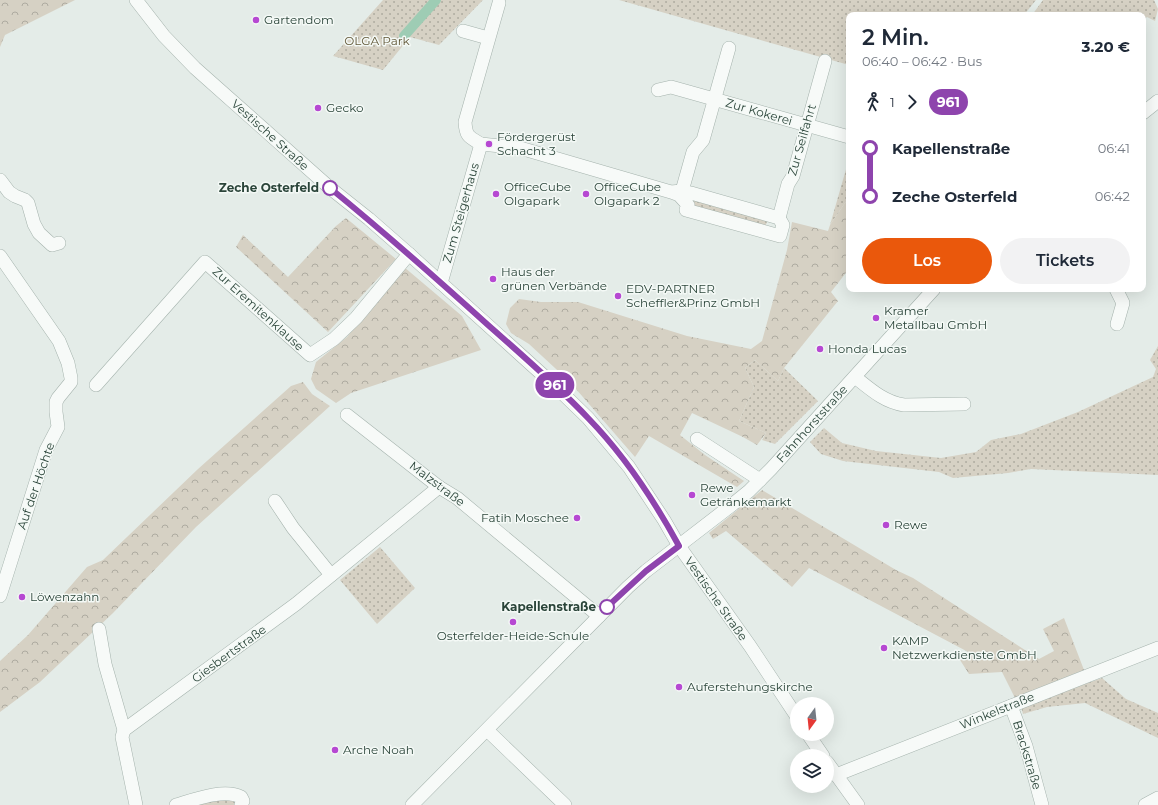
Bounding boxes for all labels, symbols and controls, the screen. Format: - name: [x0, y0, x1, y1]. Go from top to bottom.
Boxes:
- place label: Gartendom: [264, 12, 334, 27]
- marker: Gartendom: [251, 15, 261, 25]
- text: 2 Min.: [862, 24, 929, 51]
- park label: OLGA Park: [344, 33, 411, 48]
- text: 3.20 €: [1082, 37, 1130, 56]
- text: 06:40 – 06:42 · Bus: [862, 53, 982, 69]
- icon: walk: [862, 91, 884, 113]
- icon: forward: [901, 91, 923, 113]
- text: 961: [937, 93, 960, 111]
- text: 1: [890, 94, 895, 110]
- street label: Zur Kokerei: [724, 95, 794, 128]
- street label: Vestische Straße: [229, 96, 312, 173]
- place label: Gecko: [326, 100, 364, 115]
- street label: Zur Seilfahrt: [784, 102, 819, 177]
- marker: Gecko: [313, 103, 323, 113]
- place label: Fördergerüst Schacht 3: [497, 129, 576, 158]
- marker: Fördergerüst Schacht 3: [484, 139, 494, 149]
- text: Kapellenstraße: [892, 139, 1010, 158]
- text: 06:41: [1098, 140, 1130, 156]
- street label: Zum Steigerhaus: [439, 161, 482, 265]
- place label: OfficeCube Olgapark: [504, 179, 571, 208]
- place label: OfficeCube Olgapark 2: [594, 179, 661, 208]
- place label: Zeche Osterfeld: [219, 180, 319, 195]
- marker: Zeche Osterfeld: [322, 180, 338, 196]
- text: Zeche Osterfeld: [892, 187, 1017, 206]
- text: 06:42: [1095, 188, 1130, 204]
- marker: OfficeCube Olgapark: [491, 189, 501, 199]
- marker: OfficeCube Olgapark 2: [581, 189, 591, 199]
- button: Los: [862, 238, 992, 284]
- button: Tickets: [1000, 238, 1130, 284]
- street label: Zur Eremitenklause: [209, 264, 307, 354]
- place label: Haus der grünen Verbände: [501, 264, 607, 293]
- marker: Haus der grünen Verbände: [488, 274, 498, 284]
- place label: EDV-PARTNER Scheffler&Prinz GmbH: [626, 281, 760, 310]
- marker: EDV-PARTNER Scheffler&Prinz GmbH: [613, 291, 623, 301]
- place label: Kramer Metallbau GmbH: [884, 303, 987, 332]
- marker: Kramer Metallbau GmbH: [871, 313, 881, 323]
- place label: Honda Lucas: [828, 341, 907, 356]
- marker: Honda Lucas: [815, 344, 825, 354]
- line badge: 961: [532, 372, 578, 398]
- text: 961: [543, 376, 567, 394]
- street label: Fahnhorststraße: [773, 382, 850, 466]
- street label: Auf der Höchte: [14, 440, 57, 531]
- street label: Malzstraße: [407, 458, 468, 509]
- place label: Rewe Getränkemarkt: [700, 480, 792, 509]
- marker: Rewe Getränkemarkt: [687, 490, 697, 500]
- place label: Fatih Moschee: [481, 510, 569, 525]
- marker: Fatih Moschee: [572, 513, 582, 523]
- place label: Rewe: [894, 517, 927, 532]
- marker: Rewe: [881, 520, 891, 530]
- street label: Vestische Straße: [682, 554, 751, 644]
- place label: Löwenzahn: [30, 589, 99, 604]
- marker: Löwenzahn: [17, 592, 27, 602]
- place label: Kapellenstraße: [501, 599, 596, 614]
- marker: Kapellenstraße: [599, 599, 615, 615]
- marker: Osterfelder-Heide-Schule: [508, 617, 518, 627]
- street label: Giesbertstraße: [189, 622, 269, 686]
- place label: Osterfelder-Heide-Schule: [437, 628, 589, 643]
- place label: KAMP Netzwerkdienste GmbH: [892, 633, 1037, 662]
- marker: KAMP Netzwerkdienste GmbH: [879, 643, 889, 653]
- place label: Auferstehungskirche: [687, 679, 813, 694]
- marker: Auferstehungskirche: [674, 682, 684, 692]
- street label: Winkelstraße: [957, 689, 1036, 732]
- north arrow: [790, 697, 834, 741]
- map controls: [790, 697, 834, 793]
- street label: Brackstraße: [1010, 718, 1045, 791]
- place label: Arche Noah: [343, 742, 414, 757]
- marker: Arche Noah: [330, 745, 340, 755]
- button: layers: [790, 749, 834, 793]

